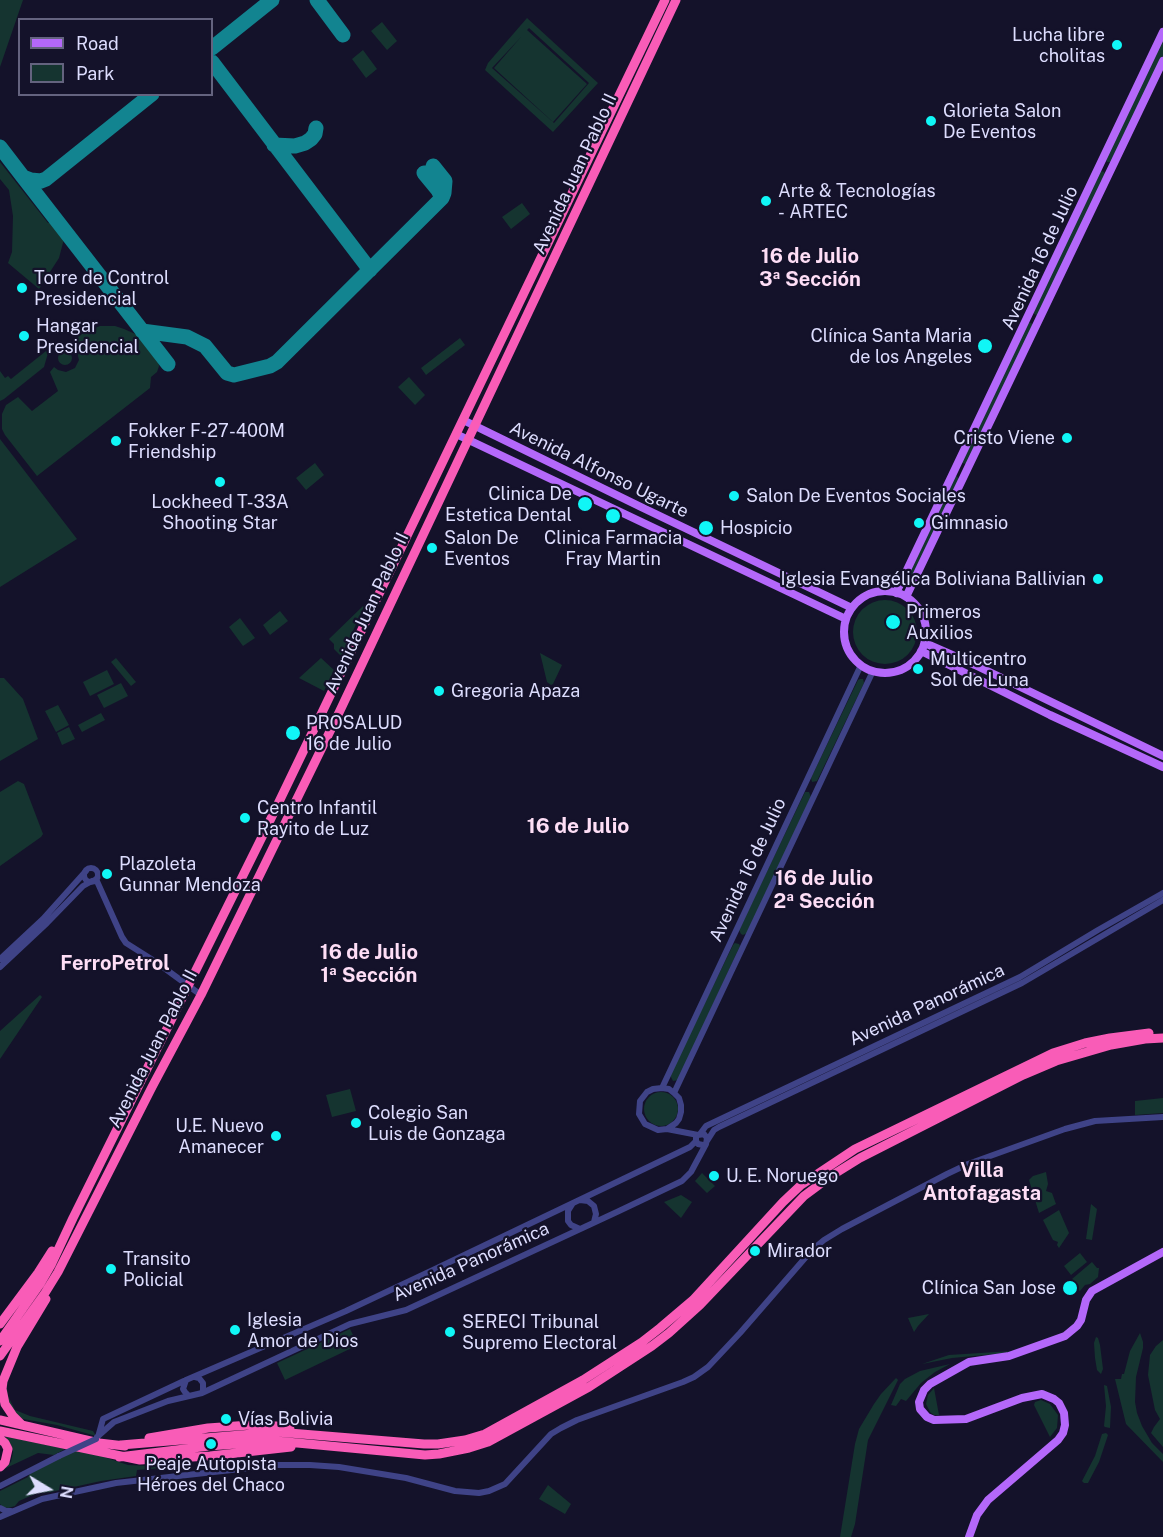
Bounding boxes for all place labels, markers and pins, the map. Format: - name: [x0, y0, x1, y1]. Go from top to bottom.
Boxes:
- place label: Lucha libre cholitas: [1012, 24, 1105, 66]
- marker: Lucha libre cholitas: [1110, 38, 1124, 52]
- place label: Glorieta Salon De Eventos: [943, 100, 1061, 142]
- marker: Glorieta Salon De Eventos: [924, 114, 938, 128]
- place label: Arte & Tecnologías - ARTEC: [778, 180, 936, 222]
- marker: Arte & Tecnologías - ARTEC: [759, 194, 773, 208]
- place label: Torre de Control Presidencial: [34, 267, 169, 310]
- marker: Torre de Control Presidencial: [15, 281, 29, 295]
- place label: Hangar Presidencial: [36, 315, 139, 358]
- place label: Clínica Santa Maria de los Angeles: [810, 325, 972, 368]
- marker: Hangar Presidencial: [17, 329, 31, 343]
- marker: Clínica Santa Maria de los Angeles: [976, 337, 994, 355]
- place label: Fokker F-27-400M Friendship: [128, 420, 285, 462]
- place label: Cristo Viene: [954, 427, 1055, 449]
- marker: Cristo Viene: [1060, 431, 1074, 445]
- marker: Fokker F-27-400M Friendship: [109, 434, 123, 448]
- marker: Lockheed T-33A Shooting Star: [213, 475, 227, 489]
- place label: Clinica De Estetica Dental: [445, 483, 572, 526]
- place label: Salon De Eventos Sociales: [746, 485, 966, 507]
- marker: Salon De Eventos Sociales: [727, 489, 741, 503]
- place label: Lockheed T-33A Shooting Star: [151, 491, 289, 534]
- marker: Clinica De Estetica Dental: [576, 495, 594, 513]
- marker: Clinica Farmacia Fray Martin: [604, 507, 622, 525]
- place label: Gimnasio: [931, 512, 1008, 534]
- marker: Gimnasio: [912, 516, 926, 530]
- place label: Hospicio: [720, 517, 792, 539]
- marker: Hospicio: [697, 519, 715, 537]
- place label: Salon De Eventos: [444, 527, 519, 570]
- place label: Clinica Farmacia Fray Martin: [544, 527, 682, 570]
- marker: Salon De Eventos: [425, 541, 439, 555]
- place label: Iglesia Evangélica Boliviana Ballivian: [781, 568, 1086, 590]
- marker: Iglesia Evangélica Boliviana Ballivian: [1091, 572, 1105, 586]
- place label: Primeros Auxilios: [906, 601, 981, 644]
- marker: Primeros Auxilios: [884, 613, 902, 631]
- place label: Multicentro Sol de Luna: [930, 648, 1029, 690]
- marker: Multicentro Sol de Luna: [911, 662, 925, 676]
- place label: Gregoria Apaza: [451, 680, 580, 702]
- marker: Gregoria Apaza: [432, 684, 446, 698]
- place label: PROSALUD 16 de Julio: [306, 712, 402, 754]
- marker: PROSALUD 16 de Julio: [284, 724, 302, 742]
- place label: Centro Infantil Rayito de Luz: [257, 797, 377, 840]
- marker: Centro Infantil Rayito de Luz: [238, 811, 252, 825]
- place label: Plazoleta Gunnar Mendoza: [119, 853, 261, 896]
- marker: Plazoleta Gunnar Mendoza: [100, 867, 114, 881]
- place label: Colegio San Luis de Gonzaga: [368, 1102, 506, 1144]
- place label: U.E. Nuevo Amanecer: [175, 1115, 264, 1158]
- marker: Colegio San Luis de Gonzaga: [349, 1116, 363, 1130]
- marker: U.E. Nuevo Amanecer: [269, 1129, 283, 1143]
- place label: U. E. Noruego: [726, 1165, 838, 1187]
- marker: U. E. Noruego: [707, 1169, 721, 1183]
- place label: Mirador: [767, 1240, 832, 1262]
- marker: Mirador: [748, 1244, 762, 1258]
- place label: Transito Policial: [123, 1248, 191, 1290]
- marker: Transito Policial: [104, 1262, 118, 1276]
- place label: Clínica San Jose: [922, 1277, 1056, 1299]
- marker: Clínica San Jose: [1061, 1279, 1079, 1297]
- place label: Iglesia Amor de Dios: [247, 1309, 358, 1352]
- place label: SERECI Tribunal Supremo Electoral: [462, 1311, 617, 1354]
- marker: Iglesia Amor de Dios: [228, 1323, 242, 1337]
- marker: SERECI Tribunal Supremo Electoral: [443, 1325, 457, 1339]
- place label: Vías Bolivia: [238, 1408, 333, 1430]
- marker: Vías Bolivia: [219, 1412, 233, 1426]
- marker: Peaje Autopista Héroes del Chaco: [204, 1437, 218, 1451]
- place label: Peaje Autopista Héroes del Chaco: [137, 1453, 285, 1496]

